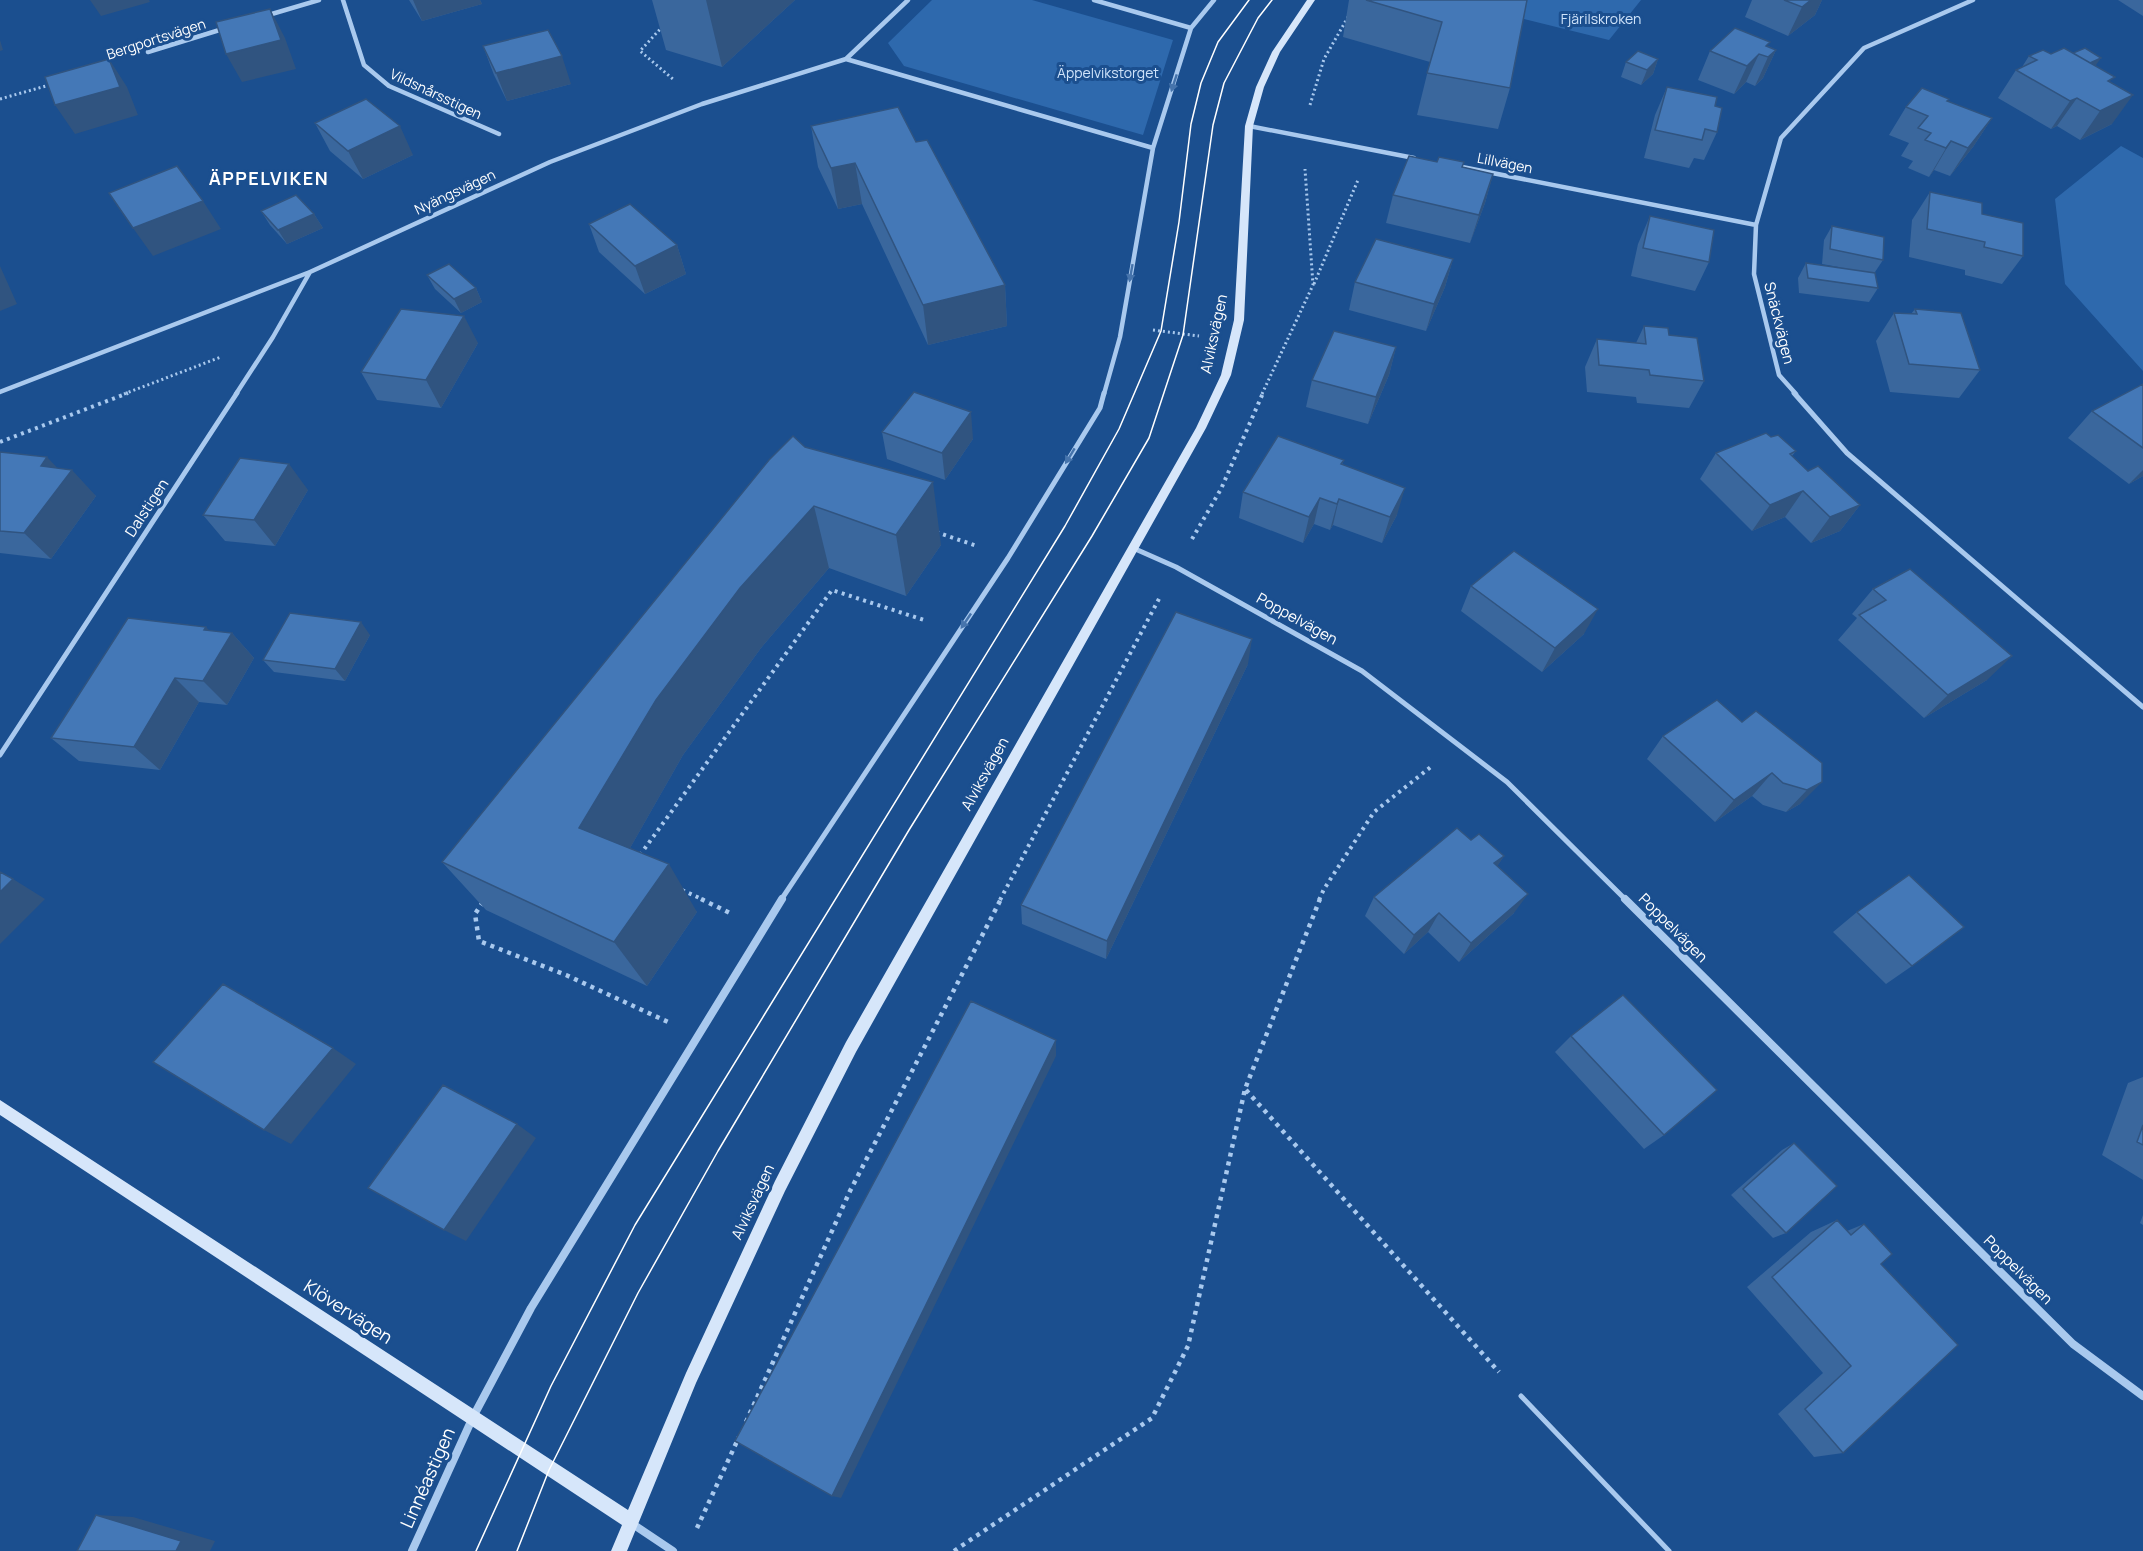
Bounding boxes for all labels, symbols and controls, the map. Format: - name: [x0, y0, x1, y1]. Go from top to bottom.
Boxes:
- park label: Fjärilskroken: [1561, 9, 1641, 28]
- street label: Bergportsvägen: [104, 14, 208, 64]
- park label: Äppelvikstorget: [1057, 63, 1159, 82]
- street label: Vildsnårsstigen: [387, 64, 485, 123]
- one-way arrow: [1168, 74, 1178, 92]
- street label: Lillvägen: [1476, 148, 1534, 177]
- street label: Nyängsvägen: [411, 165, 498, 219]
- district label: ÄPPELVIKEN: [209, 166, 329, 190]
- one-way arrow: [1126, 264, 1135, 283]
- street label: Snäckvägen: [1759, 280, 1800, 366]
- street label: Alviksvägen: [1195, 292, 1232, 376]
- one-way arrow: [1065, 448, 1076, 464]
- street label: Dalstigen: [120, 474, 173, 541]
- street label: Poppelvägen: [1253, 588, 1342, 650]
- one-way arrow: [961, 613, 972, 629]
- street label: Alviksvägen: [956, 733, 1013, 814]
- street label: Poppelvägen: [1634, 888, 1713, 967]
- street label: Alviksvägen: [726, 1161, 779, 1243]
- street label: Poppelvägen: [1979, 1230, 2058, 1309]
- street label: Klövervägen: [300, 1274, 398, 1349]
- street label: Linnéastigen: [394, 1424, 460, 1532]

